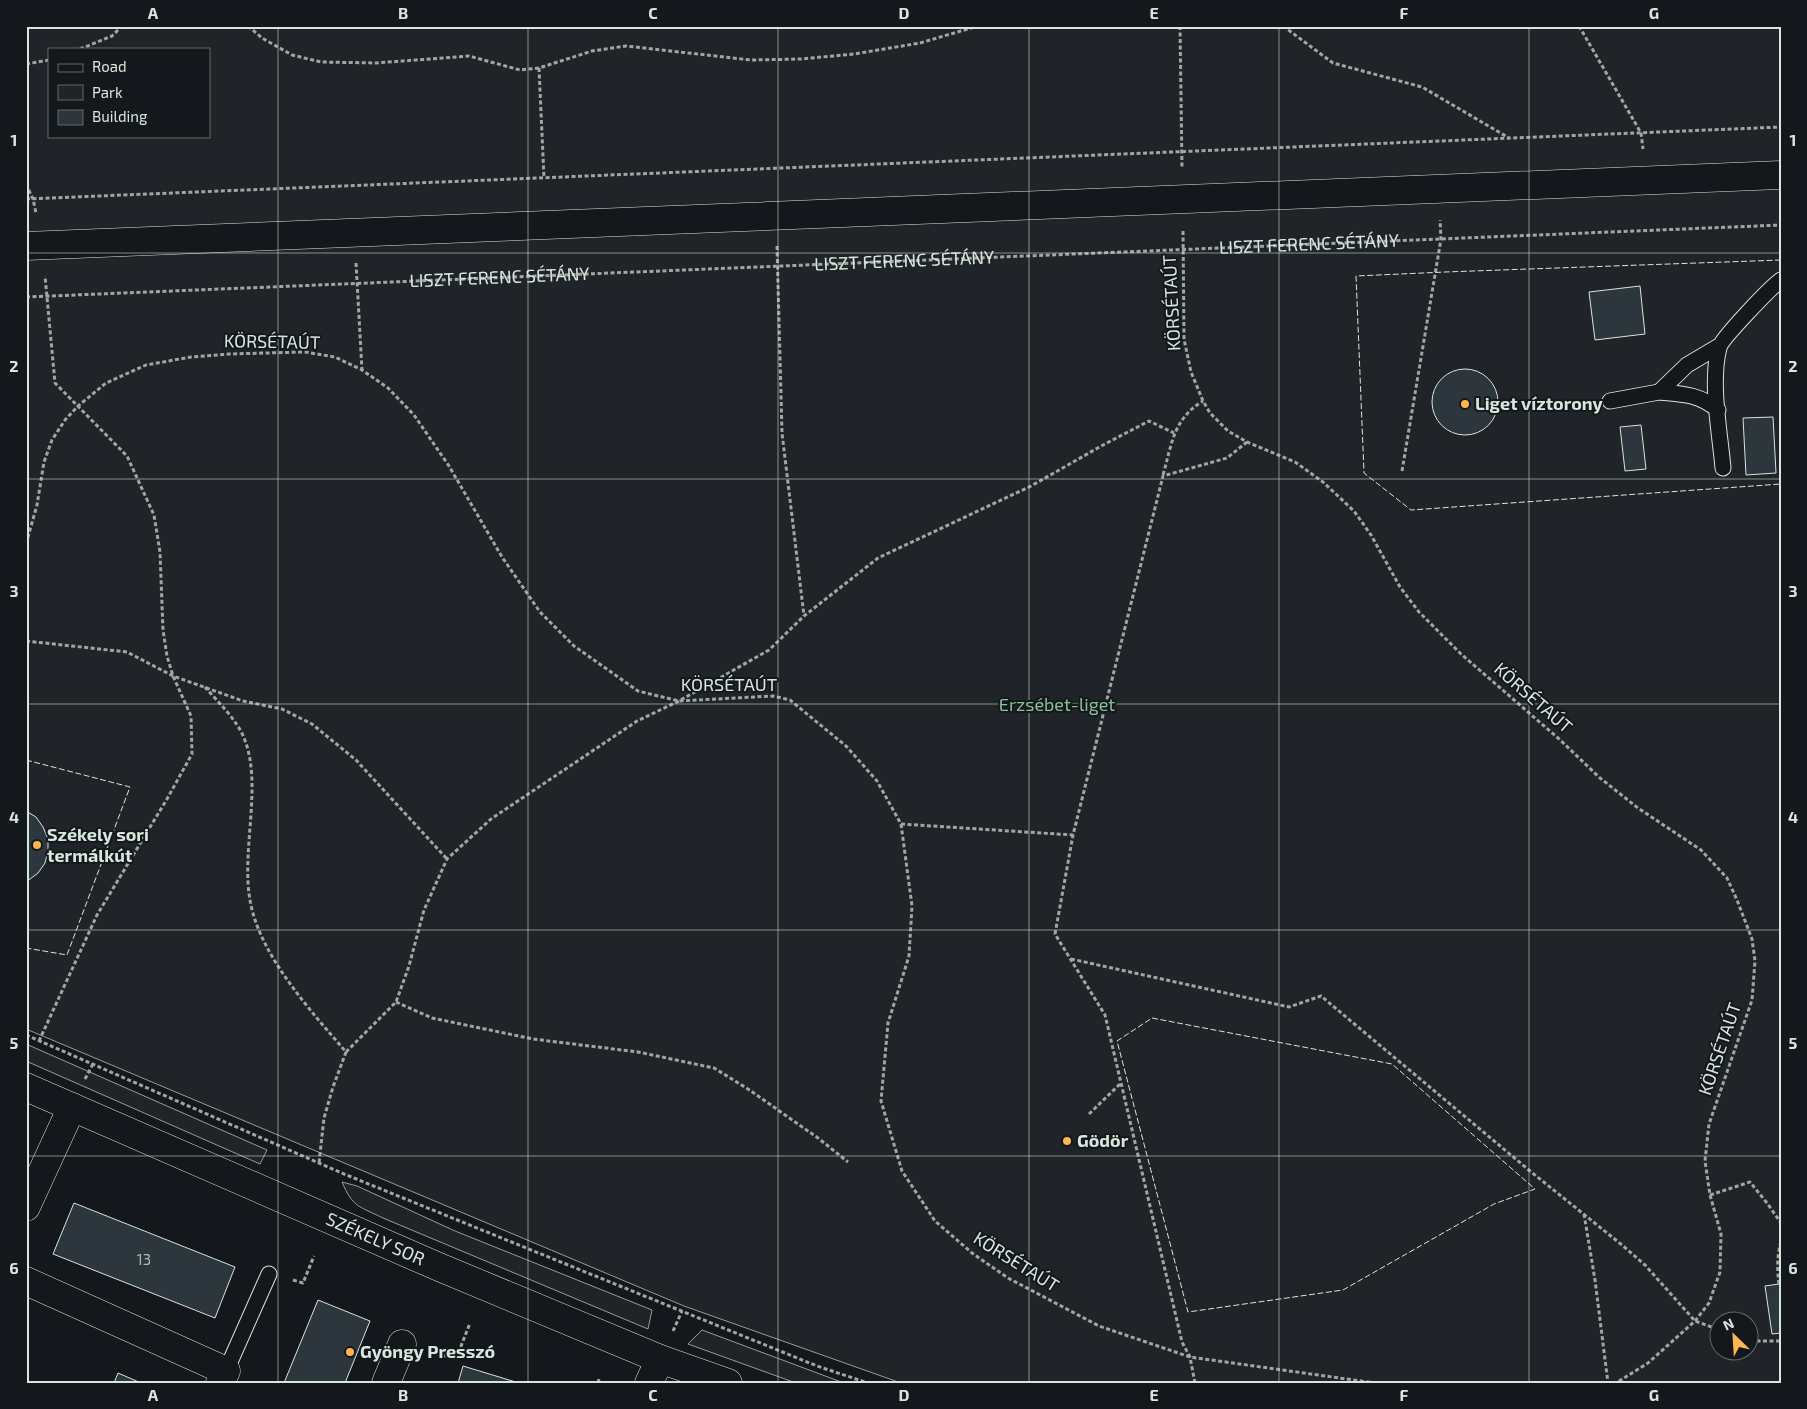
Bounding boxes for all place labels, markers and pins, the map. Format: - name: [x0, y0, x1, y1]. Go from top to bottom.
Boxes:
- place label: Liget víztorony: [1475, 392, 1604, 414]
- marker: Liget víztorony: [1459, 398, 1471, 410]
- place label: Székely sori termálkút: [47, 823, 149, 866]
- marker: Székely sori termálkút: [31, 839, 43, 851]
- place label: Gödör: [1077, 1129, 1129, 1151]
- marker: Gödör: [1061, 1135, 1073, 1147]
- place label: Gyöngy Presszó: [360, 1340, 495, 1362]
- marker: Gyöngy Presszó: [344, 1346, 356, 1358]

